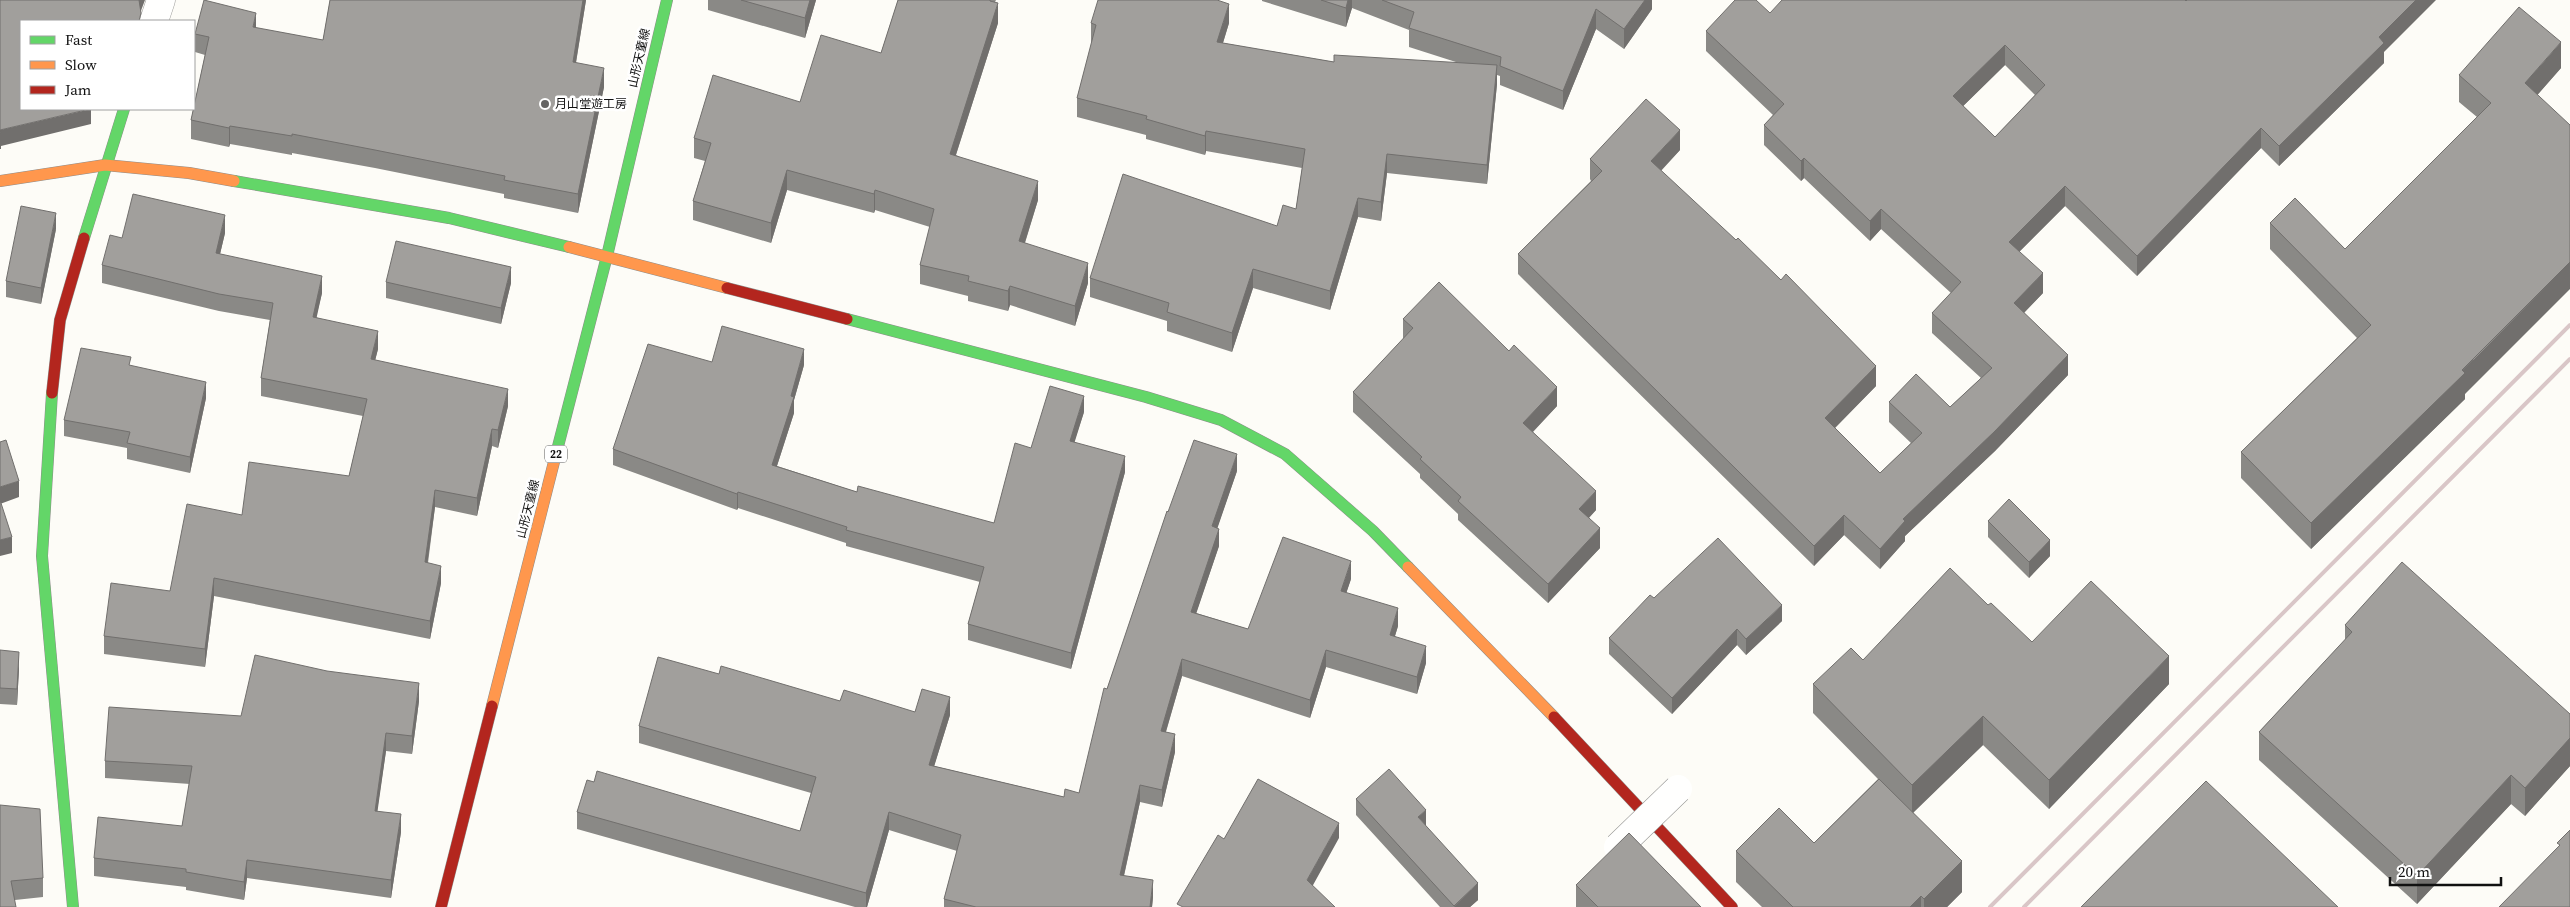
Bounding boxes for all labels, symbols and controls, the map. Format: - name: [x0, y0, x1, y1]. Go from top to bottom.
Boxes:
- legend: [20, 20, 195, 110]
- street label: 山形天童線: [624, 27, 654, 89]
- text: Fast: [65, 29, 92, 50]
- text: Slow: [65, 54, 97, 75]
- text: Jam: [64, 79, 92, 100]
- place label: 月山堂遊工房: [555, 96, 627, 112]
- marker: 月山堂遊工房: [539, 98, 551, 110]
- road number: 22: [545, 446, 567, 462]
- street label: 山形天童線: [513, 478, 543, 540]
- scale bar: [2390, 854, 2501, 886]
- text: 20 m: [2398, 861, 2430, 882]

